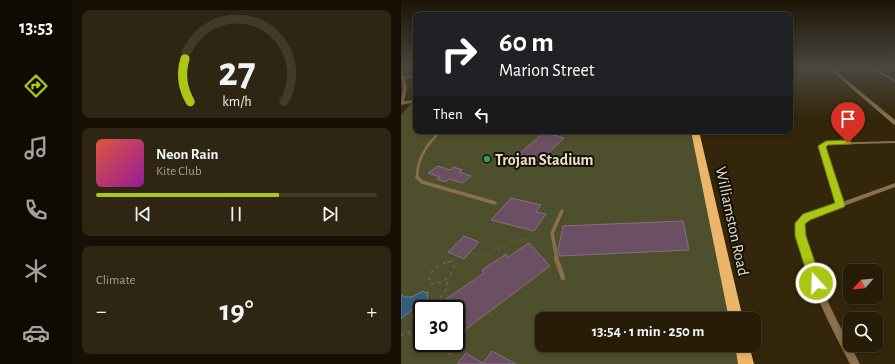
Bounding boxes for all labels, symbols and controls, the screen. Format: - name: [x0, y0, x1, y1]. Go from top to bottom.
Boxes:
- text: 13:53: [19, 19, 53, 37]
- icon: right: [433, 28, 485, 80]
- text: 60 m: [499, 29, 554, 57]
- text: 27: [218, 52, 255, 93]
- text: Marion Street: [499, 62, 595, 80]
- icon: directions: [22, 72, 50, 100]
- text: km/h: [222, 95, 251, 109]
- pin: [831, 102, 865, 143]
- icon: left: [471, 104, 493, 126]
- text: Then: [433, 107, 463, 122]
- icon: arrive: [837, 108, 859, 130]
- icon: music: [22, 134, 50, 162]
- text: Neon Rain: [156, 147, 218, 162]
- place label: Trojan Stadium: [495, 152, 594, 169]
- marker: Trojan Stadium: [482, 154, 492, 164]
- text: Kite Club: [156, 165, 202, 178]
- street label: Williamston Road: [713, 165, 751, 277]
- icon: phone: [22, 196, 50, 224]
- icon: previous: [132, 203, 154, 225]
- icon: pause: [225, 203, 247, 225]
- icon: next: [319, 203, 341, 225]
- icon: climate: [22, 257, 50, 285]
- position arrow: [795, 262, 837, 304]
- north arrow: [843, 264, 883, 304]
- map controls: [843, 264, 883, 352]
- text: Climate: [96, 274, 135, 287]
- text: 19°: [219, 296, 254, 326]
- text: −: [96, 300, 107, 322]
- text: +: [366, 300, 377, 322]
- speed limit sign: 30: [413, 300, 465, 352]
- button: search: [843, 312, 883, 352]
- icon: car: [22, 319, 50, 347]
- text: 13:54 · 1 min · 250 m: [592, 324, 704, 339]

